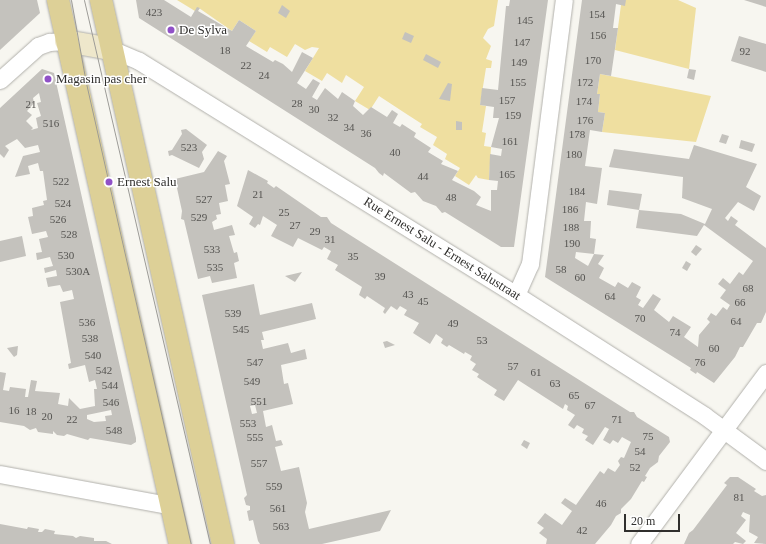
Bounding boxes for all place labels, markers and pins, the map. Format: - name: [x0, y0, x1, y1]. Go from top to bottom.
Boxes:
- place label: De Sylva: [179, 22, 227, 38]
- marker: De Sylva: [166, 25, 176, 35]
- place label: Magasin pas cher: [56, 71, 147, 87]
- marker: Magasin pas cher: [43, 74, 53, 84]
- place label: Ernest Salu: [117, 174, 177, 190]
- marker: Ernest Salu: [104, 177, 114, 187]

